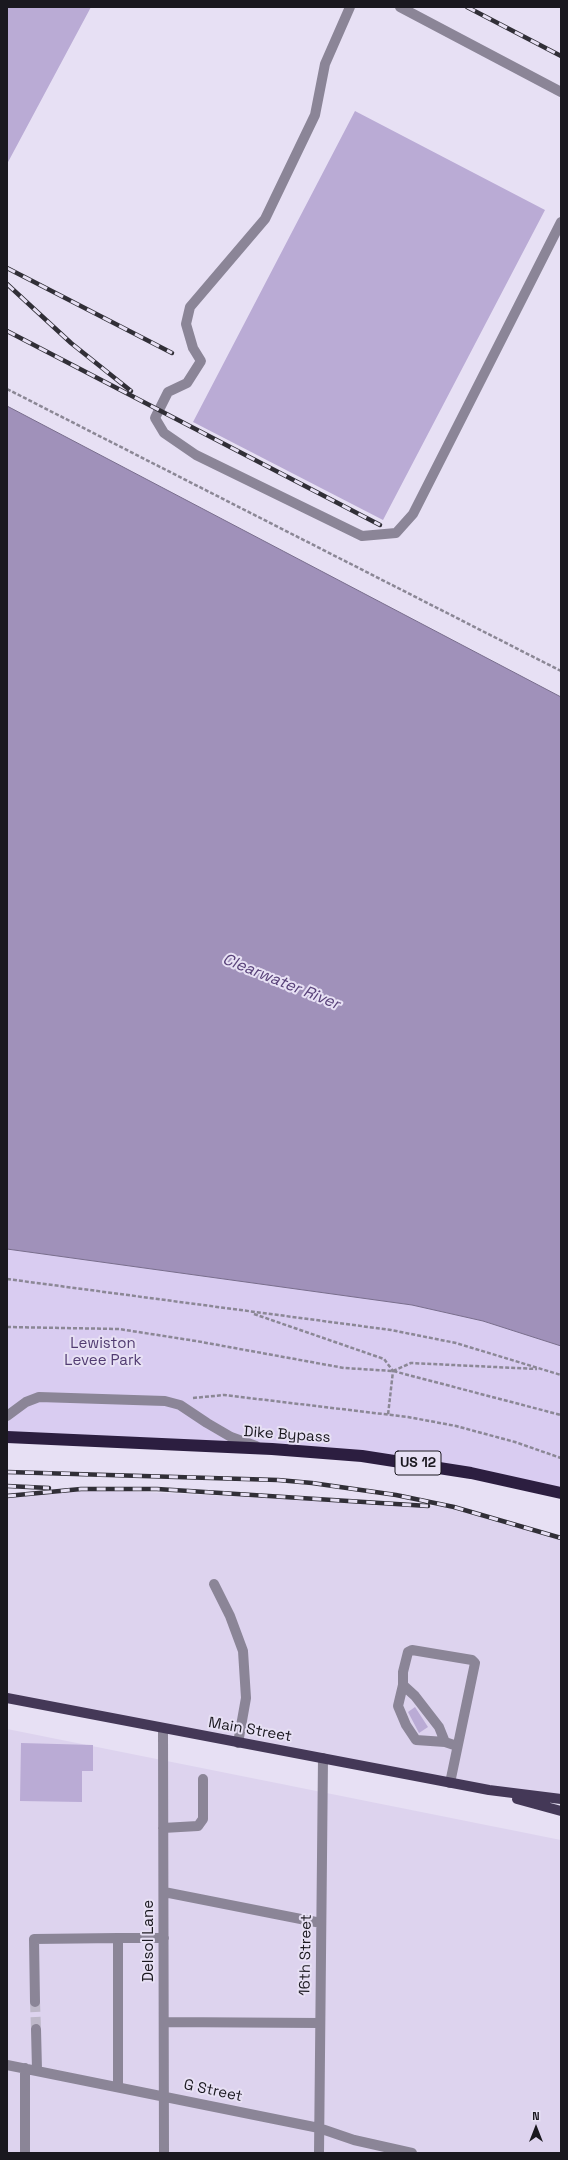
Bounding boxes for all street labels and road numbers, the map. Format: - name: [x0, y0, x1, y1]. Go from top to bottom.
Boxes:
- street label: Dike Bypass: [243, 1423, 331, 1447]
- road number: US 12: [395, 1451, 441, 1475]
- street label: Main Street: [207, 1714, 293, 1746]
- street label: Delsol Lane: [140, 1900, 158, 1982]
- street label: 16th Street: [296, 1914, 316, 1996]
- street label: G Street: [182, 2076, 244, 2106]

